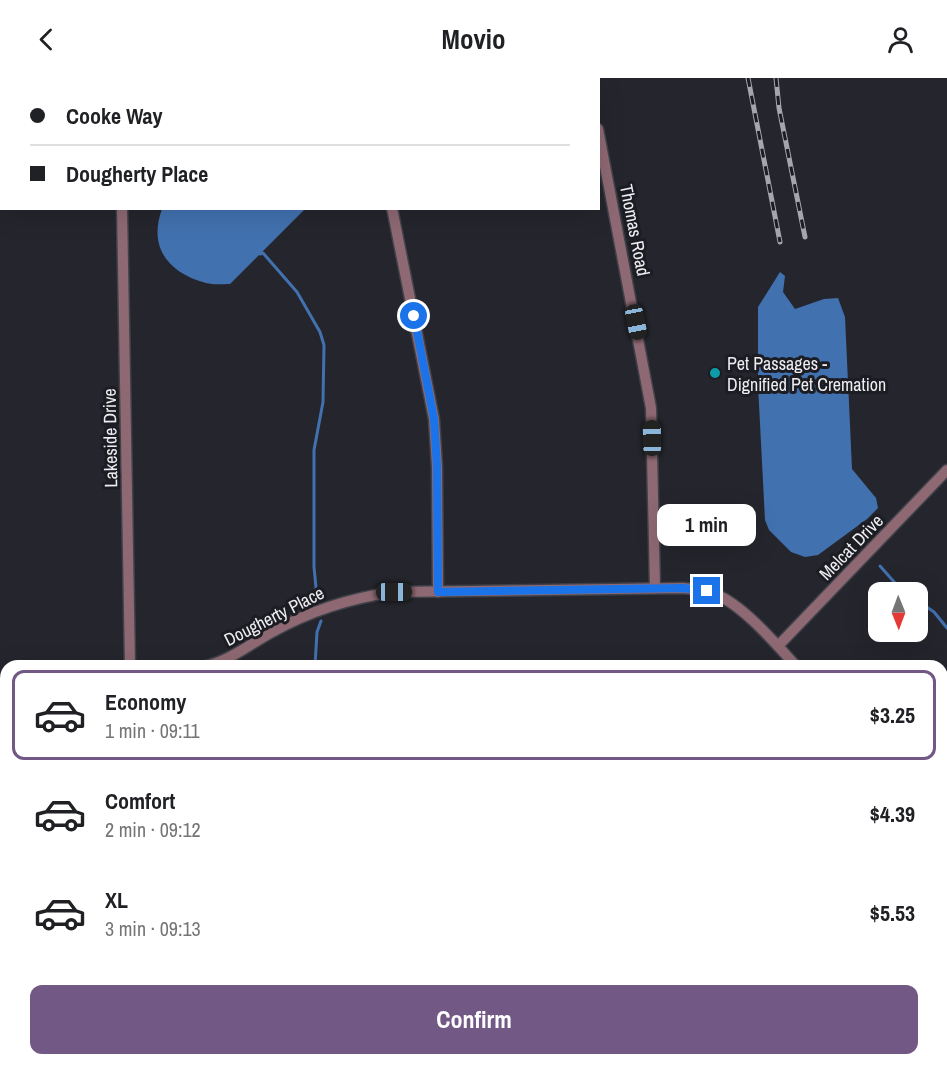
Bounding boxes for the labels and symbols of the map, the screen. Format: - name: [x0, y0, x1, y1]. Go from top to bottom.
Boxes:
- street label: Thomas Road: [614, 182, 656, 278]
- route start: [400, 302, 427, 329]
- car: [624, 303, 648, 341]
- place label: Pet Passages - Dignified Pet Cremation: [727, 351, 886, 397]
- marker: Pet Passages - Dignified Pet Cremation: [708, 366, 722, 380]
- street label: Lakeside Drive: [97, 388, 123, 488]
- car: [643, 420, 661, 456]
- callout: 1 min: [658, 504, 756, 546]
- street label: Melcat Drive: [813, 509, 889, 585]
- route end: [693, 577, 720, 604]
- street label: Dougherty Place: [220, 580, 328, 652]
- north arrow: [868, 582, 928, 642]
- car: [376, 583, 412, 601]

